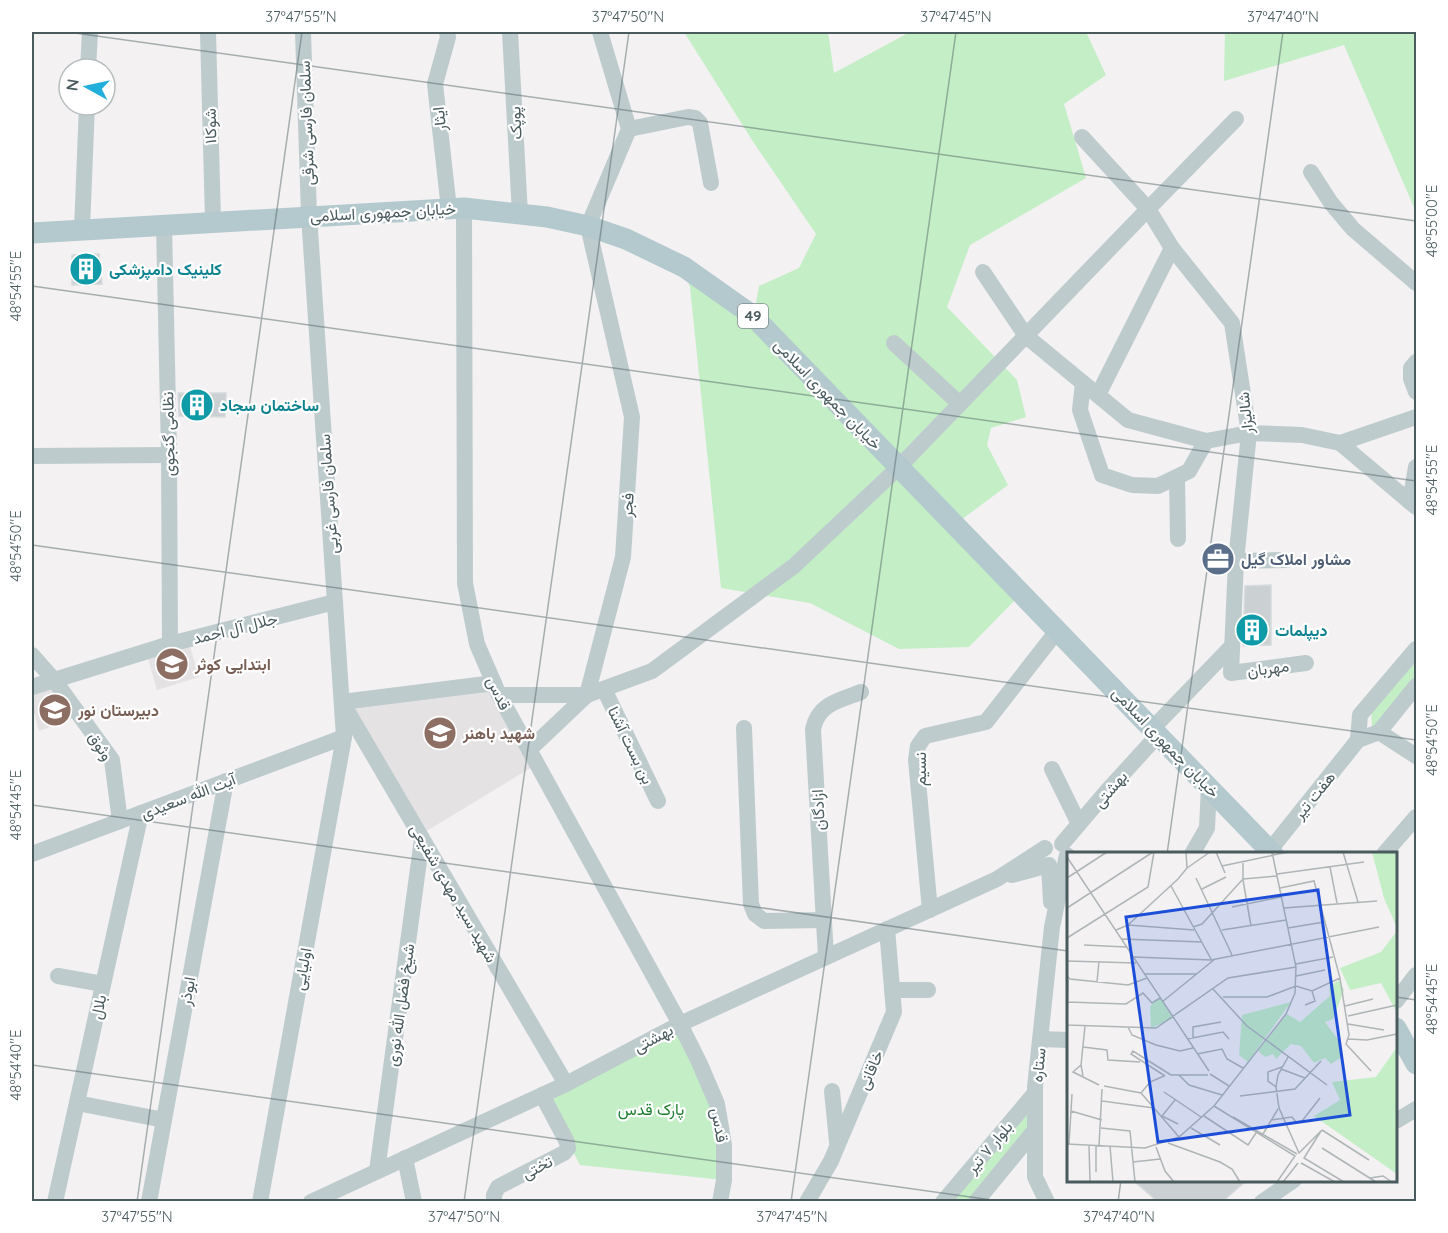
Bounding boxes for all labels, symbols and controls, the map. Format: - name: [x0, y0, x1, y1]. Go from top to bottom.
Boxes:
- text: 37°47'55"N: [265, 7, 337, 26]
- text: 37°47'50"N: [592, 7, 664, 26]
- text: 37°47'45"N: [920, 7, 992, 26]
- text: 37°47'40"N: [1247, 7, 1319, 26]
- north arrow: [57, 57, 117, 117]
- street label: سلمان فارسی شرقی: [294, 60, 319, 186]
- text: N: [61, 78, 83, 92]
- street label: ایثار: [428, 106, 451, 133]
- street label: پوپک: [504, 106, 528, 140]
- street label: شوکا۱: [200, 108, 221, 144]
- text: 48°55'00"E: [1422, 185, 1441, 257]
- street label: خیابان جمهوری اسلامی: [310, 198, 457, 227]
- text: 48°54'55"E: [6, 251, 25, 321]
- building icon: کلینیک دامپزشکی: [68, 251, 104, 287]
- place label: کلینیک دامپزشکی: [109, 259, 222, 281]
- road number: 49: [738, 304, 768, 328]
- street label: خیابان جمهوری اسلامی: [769, 334, 886, 454]
- building icon: ساختمان سجاد: [179, 387, 215, 423]
- street label: نظامی گنجوی: [157, 391, 180, 477]
- street label: شالیزار: [1233, 391, 1258, 436]
- place label: ساختمان سجاد: [220, 395, 319, 415]
- street label: سلمان فارسی غربی: [314, 433, 343, 555]
- text: 48°54'55"E: [1422, 445, 1441, 515]
- street label: فجر: [616, 492, 639, 519]
- text: 48°54'50"E: [6, 510, 25, 582]
- office icon: مشاور املاک گیل: [1200, 541, 1236, 577]
- place label: مشاور املاک گیل: [1241, 549, 1352, 570]
- street label: جلال آل احمد: [191, 608, 280, 648]
- building icon: دیپلمات: [1234, 612, 1270, 648]
- place label: دیپلمات: [1275, 620, 1327, 642]
- school or university icon: ابتدایی کوثر: [154, 646, 190, 682]
- place label: ابتدایی کوثر: [194, 654, 271, 675]
- street label: مهربان: [1246, 655, 1290, 682]
- street label: قدس: [482, 673, 515, 713]
- street label: خیابان جمهوری اسلامی: [1107, 682, 1224, 802]
- school or university icon: دبیرستان نور: [37, 692, 73, 728]
- place label: دبیرستان نور: [77, 700, 159, 721]
- street label: بن بست آشنا: [603, 703, 658, 788]
- text: 48°54'50"E: [1422, 704, 1441, 776]
- school or university icon: شهید باهنر: [422, 715, 458, 751]
- place label: شهید باهنر: [462, 723, 535, 744]
- street label: وثوق: [84, 728, 118, 765]
- street label: نسیم: [910, 752, 931, 786]
- street label: بهشتی: [1089, 766, 1132, 812]
- street label: هفت تیر: [1288, 767, 1340, 824]
- street label: آیت الله سعیدی: [138, 768, 240, 824]
- text: 48°54'45"E: [6, 770, 25, 840]
- street label: ازادگان: [807, 789, 830, 831]
- street label: شهید سید مهدی شفیعی: [405, 820, 502, 967]
- inset map: [1067, 852, 1397, 1182]
- street label: شیخ فضل الله نوری: [381, 942, 420, 1068]
- street label: اولیایی: [288, 946, 317, 992]
- text: 48°54'45"E: [1422, 964, 1441, 1034]
- street label: ابوذر: [174, 975, 200, 1008]
- street label: بلال: [86, 993, 110, 1021]
- street label: بهشتی: [630, 1019, 677, 1058]
- text: 48°54'40"E: [6, 1029, 25, 1101]
- street label: خاقانی: [853, 1047, 888, 1093]
- street label: ستاره: [1026, 1047, 1051, 1083]
- park label: پارک قدس: [618, 1099, 684, 1121]
- street label: قدس: [706, 1106, 733, 1144]
- street label: بلوار ۷ تیر: [961, 1117, 1017, 1178]
- street label: تختی: [518, 1151, 556, 1184]
- text: 37°47'55"N: [101, 1207, 173, 1226]
- text: 37°47'50"N: [428, 1207, 500, 1226]
- text: 37°47'45"N: [756, 1207, 828, 1226]
- text: 37°47'40"N: [1083, 1207, 1155, 1226]

